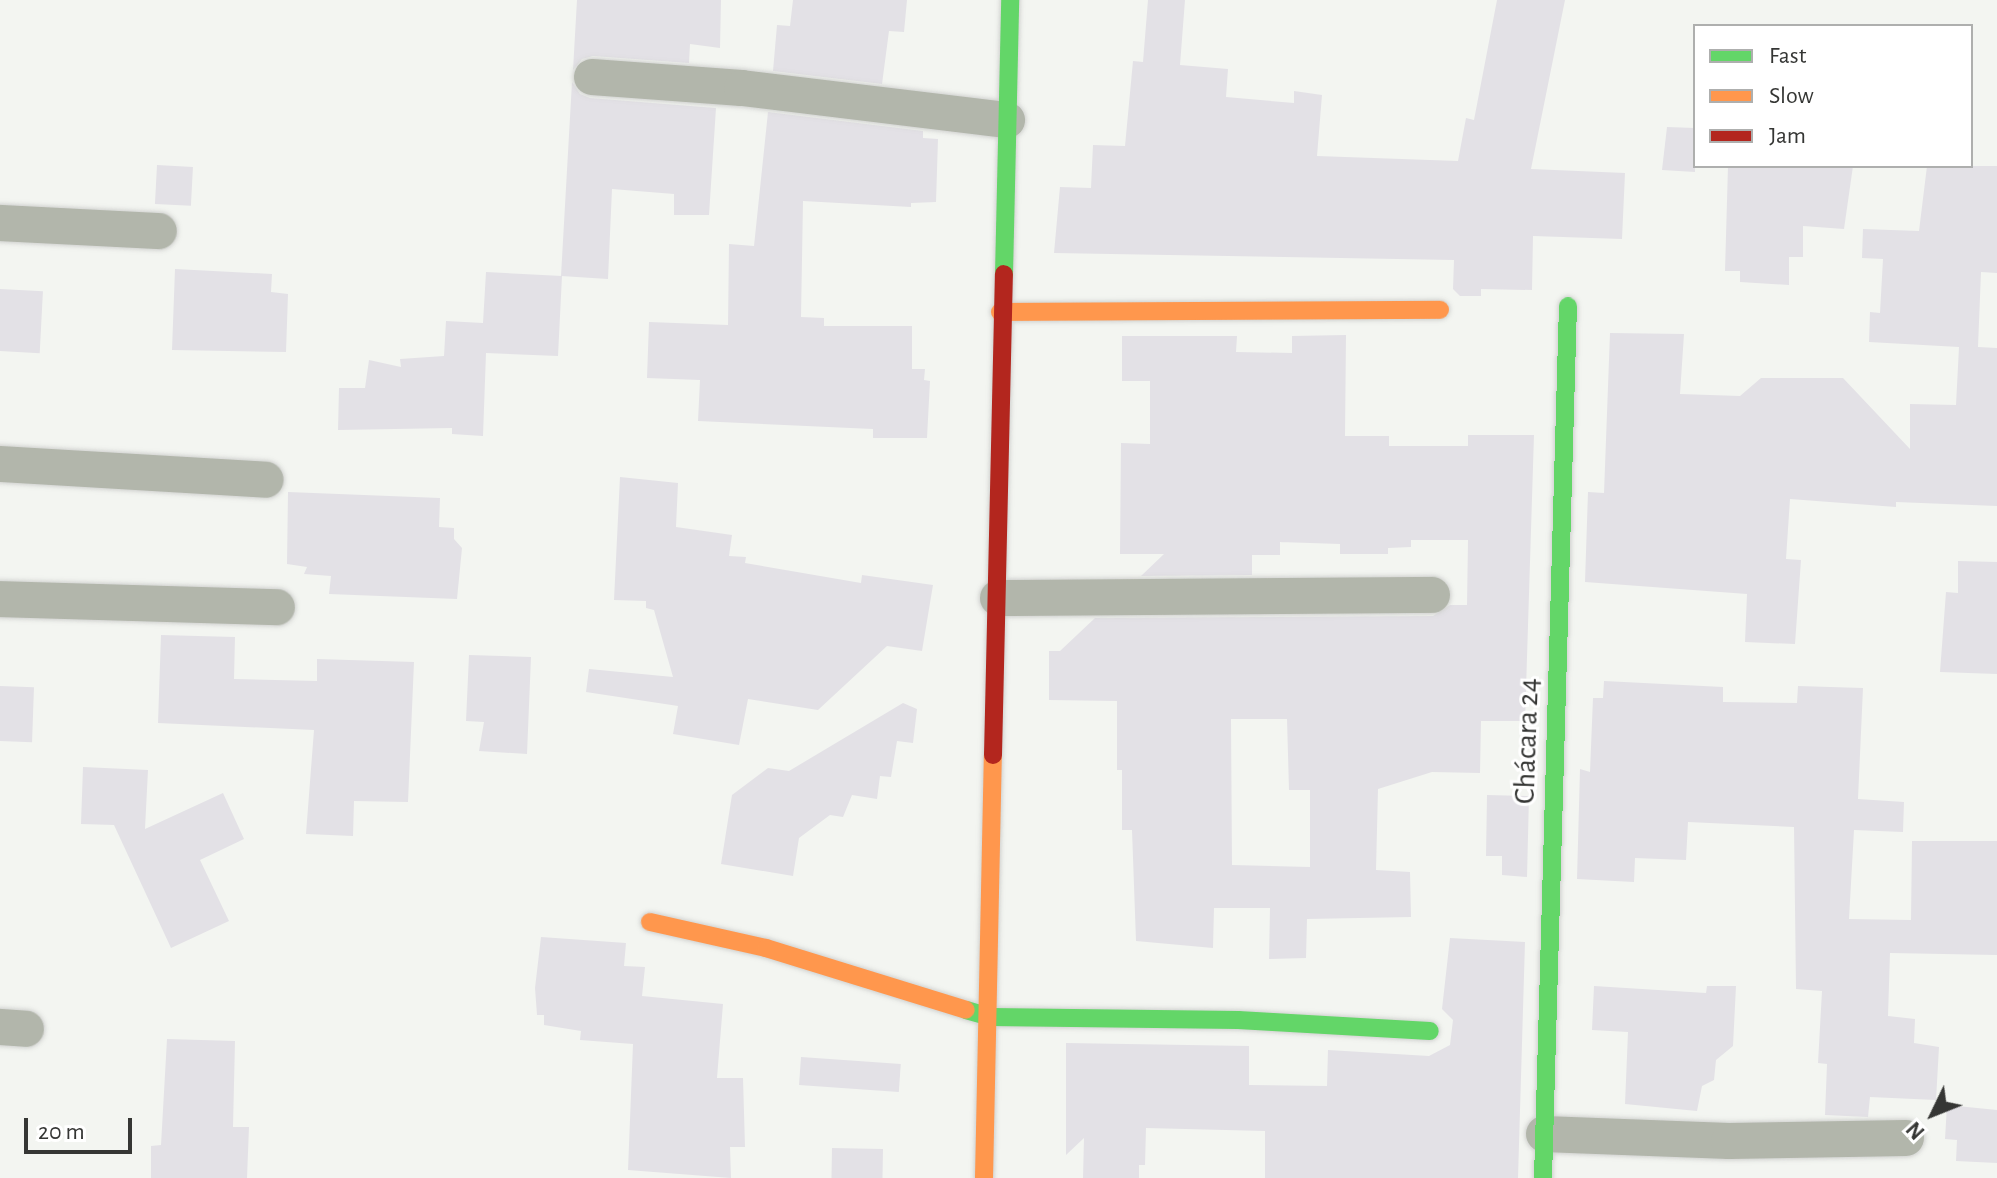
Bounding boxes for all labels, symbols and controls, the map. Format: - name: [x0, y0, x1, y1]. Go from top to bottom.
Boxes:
- legend: [1693, 24, 1973, 168]
- text: Fast: [1769, 44, 1806, 68]
- text: Slow: [1769, 84, 1814, 108]
- text: Jam: [1769, 124, 1806, 148]
- street label: Chácara 24: [1507, 677, 1547, 805]
- north arrow: [1893, 1074, 1973, 1154]
- scale bar: [28, 1102, 136, 1152]
- text: N: [1902, 1117, 1929, 1143]
- text: 20 m: [38, 1120, 85, 1144]

